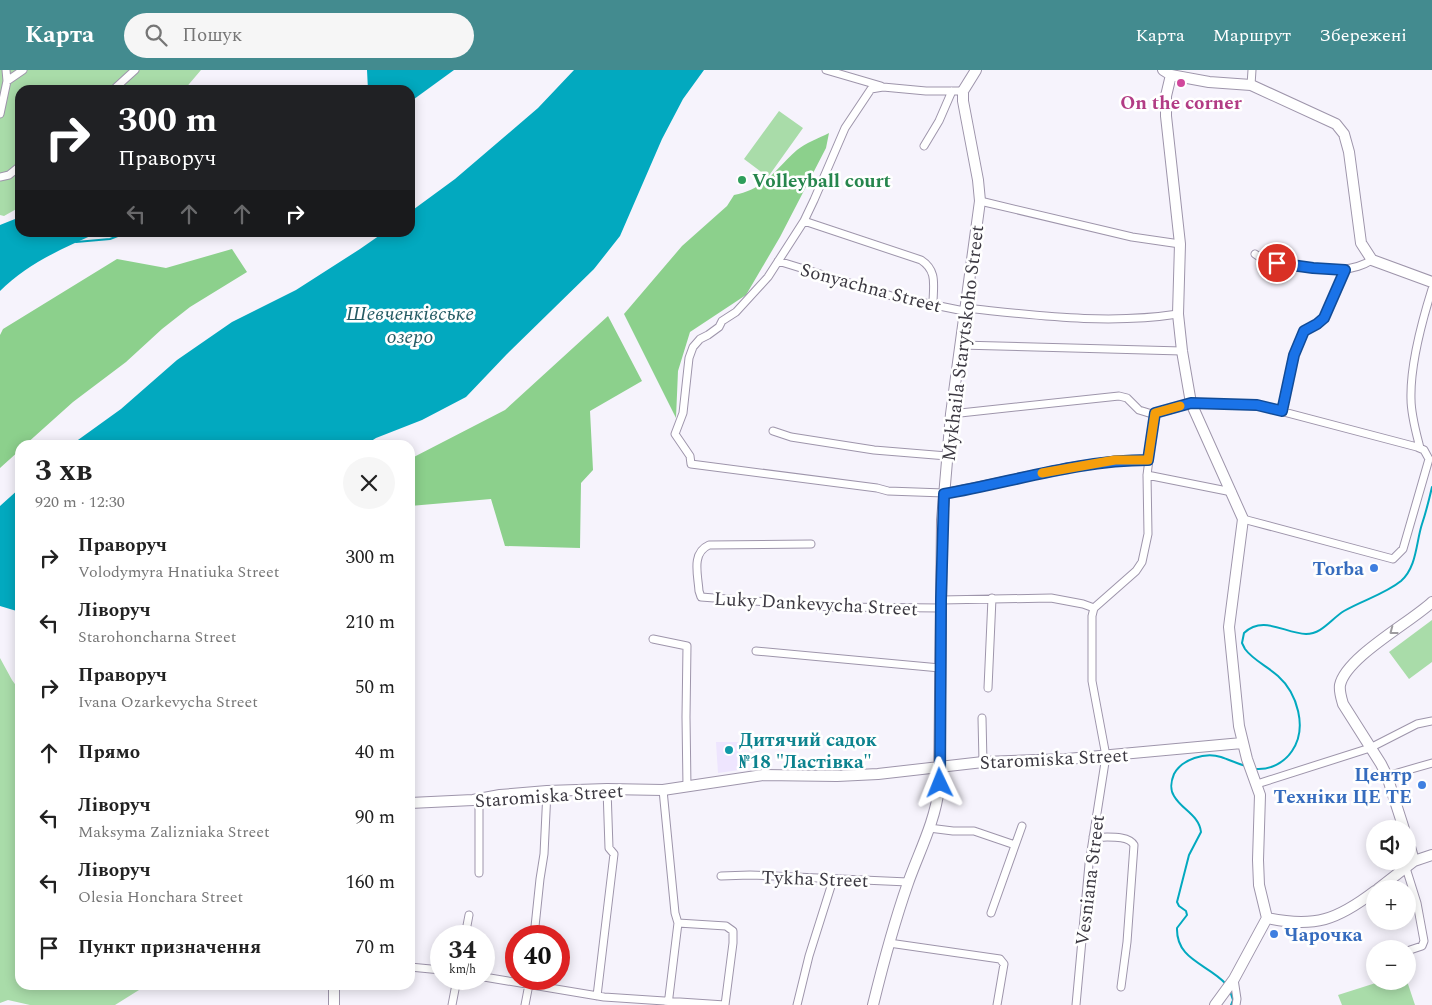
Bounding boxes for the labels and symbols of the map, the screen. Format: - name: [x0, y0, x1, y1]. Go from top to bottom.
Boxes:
- marker: On the corner: [1175, 77, 1187, 89]
- place label: On the corner: [1120, 89, 1243, 118]
- place label: Volleyball court: [752, 167, 891, 196]
- marker: Volleyball court: [736, 174, 748, 186]
- street label: Mykhaila Starytskoho Street: [935, 223, 992, 463]
- pin: [1256, 242, 1298, 284]
- street label: Sonyachna Street: [797, 256, 945, 321]
- water label: Шевченківське озеро: [346, 299, 474, 352]
- place label: Torba: [1312, 555, 1364, 584]
- marker: Torba: [1368, 562, 1380, 574]
- street label: Luky Dankevycha Street: [713, 585, 919, 624]
- one-way arrow: [1389, 625, 1399, 634]
- place label: Дитячий садок №18 "Ластівка": [739, 726, 878, 777]
- street label: Staromiska Street: [979, 741, 1129, 778]
- marker: Дитячий садок №18 "Ластівка": [723, 744, 735, 756]
- position arrow: [913, 756, 965, 808]
- place label: Центр Техніки ЦЕ ТЕ: [1273, 761, 1412, 812]
- street label: Staromiska Street: [474, 777, 625, 816]
- marker: Центр Техніки ЦЕ ТЕ: [1416, 779, 1428, 791]
- street label: Vesniana Street: [1068, 813, 1113, 947]
- street label: Tykha Street: [761, 863, 869, 896]
- place label: Чарочка: [1284, 921, 1363, 950]
- speed limit sign: 40: [505, 925, 570, 990]
- marker: Чарочка: [1268, 928, 1280, 940]

